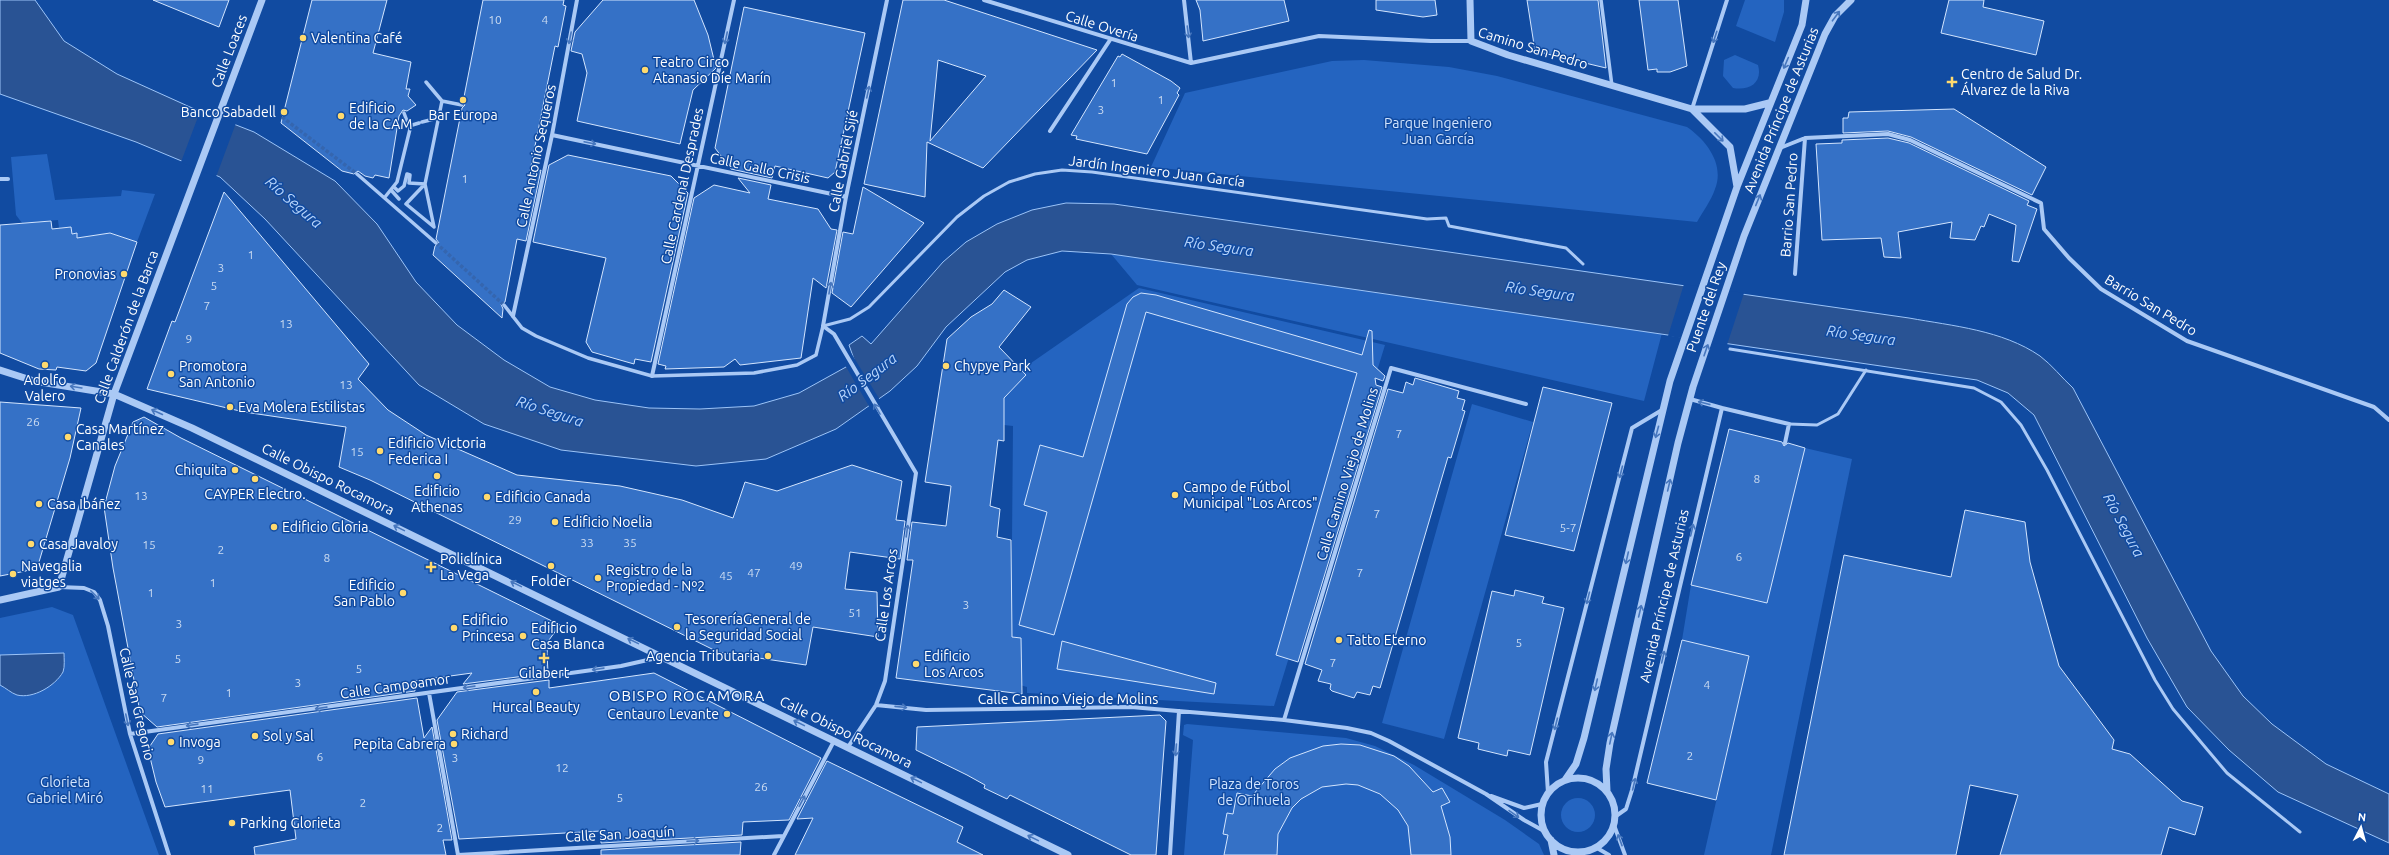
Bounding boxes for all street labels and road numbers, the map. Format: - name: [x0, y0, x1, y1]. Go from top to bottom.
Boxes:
- street label: Calle Overía: [1064, 7, 1140, 45]
- street label: Calle Loaces: [208, 12, 250, 90]
- street label: Camino San Pedro: [1476, 24, 1590, 72]
- street label: Avenida Príncipe de Asturias: [1740, 25, 1822, 195]
- street label: Calle Antonio Sequeros: [513, 83, 559, 229]
- street label: Calle Cardenal Desprades: [658, 106, 706, 266]
- street label: Calle Gabriel Sijé: [825, 108, 861, 214]
- street label: Calle Gallo Crisis: [708, 150, 812, 186]
- street label: Jardín Ingeniero Juan García: [1068, 152, 1246, 190]
- street label: Barrio San Pedro: [1777, 152, 1801, 258]
- street label: Calle Calderón de la Barca: [91, 248, 161, 406]
- street label: Puente del Rey: [1683, 260, 1729, 354]
- street label: Barrio San Pedro: [2102, 271, 2200, 339]
- street label: Calle Camino Viejo de Molins: [1313, 385, 1381, 563]
- street label: Calle Obispo Rocamora: [259, 440, 397, 518]
- street label: Avenida Príncipe de Asturias: [1636, 508, 1692, 684]
- street label: Calle Los Arcos: [872, 547, 900, 643]
- street label: Calle San Gregorio: [116, 646, 158, 762]
- street label: Calle Campoamor: [339, 670, 452, 702]
- street label: Calle Camino Viejo de Molins: [978, 691, 1158, 707]
- street label: Calle Obispo Rocamora: [777, 693, 915, 771]
- street label: Calle San Joaquín: [565, 823, 675, 845]

